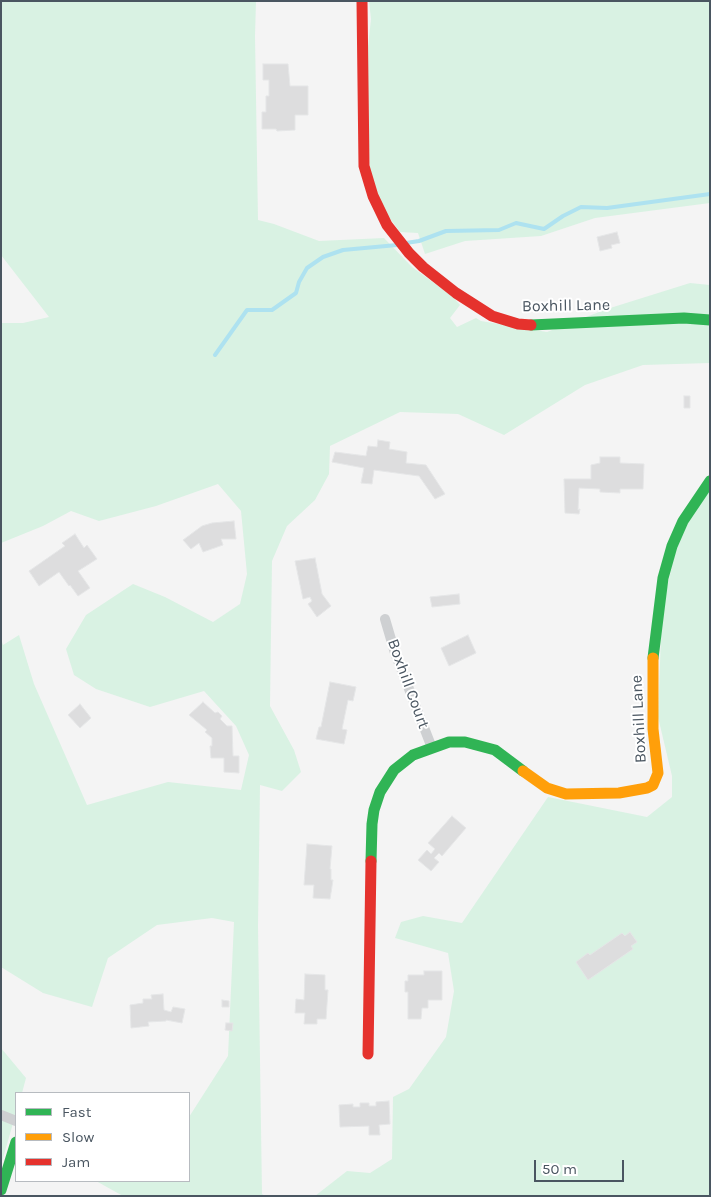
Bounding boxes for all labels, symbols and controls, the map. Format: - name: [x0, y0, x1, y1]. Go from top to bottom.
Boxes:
- street label: Boxhill Lane: [522, 296, 610, 316]
- street label: Boxhill Court: [383, 637, 433, 731]
- street label: Boxhill Lane: [627, 674, 651, 764]
- legend: [15, 1092, 190, 1182]
- text: Fast: [62, 1103, 91, 1121]
- text: Slow: [62, 1128, 94, 1146]
- scale bar: [536, 1150, 626, 1182]
- text: Jam: [62, 1153, 90, 1171]
- text: 50 m: [542, 1160, 577, 1178]

